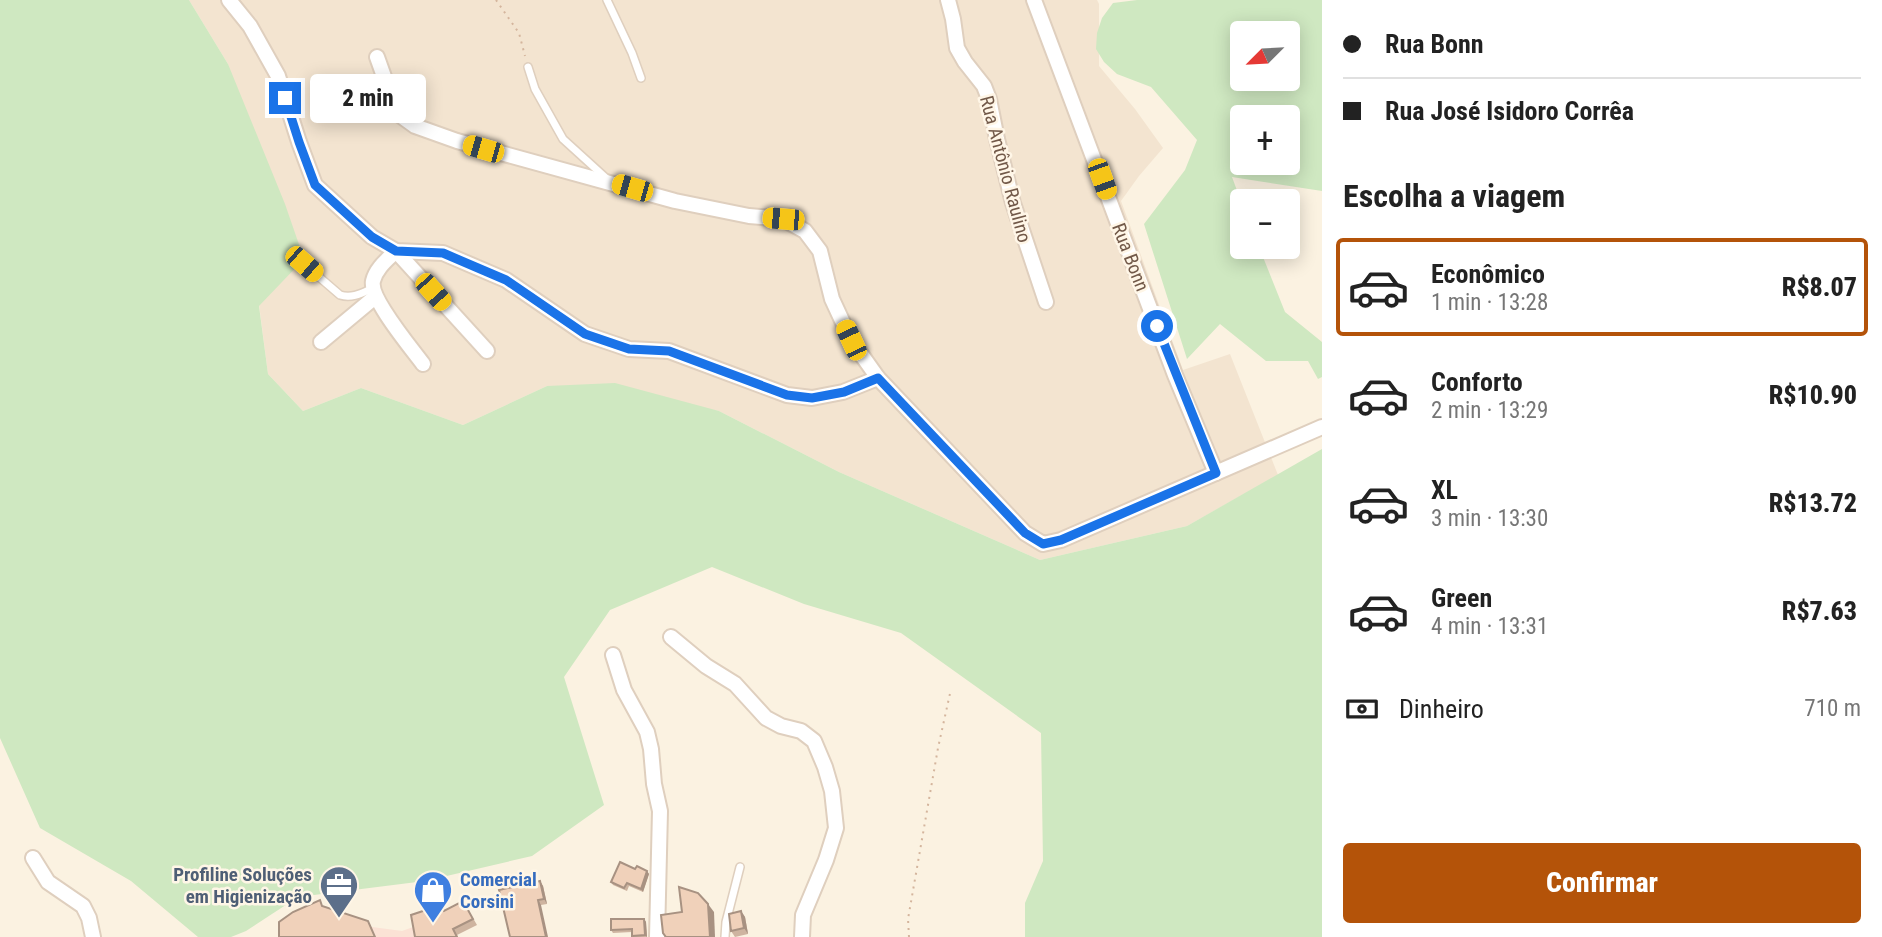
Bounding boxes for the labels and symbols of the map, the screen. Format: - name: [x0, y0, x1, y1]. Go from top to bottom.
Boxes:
- north arrow: [1230, 21, 1300, 91]
- callout: 2 min: [310, 74, 425, 122]
- route end: [269, 82, 301, 114]
- street label: Rua Antônio Raulino: [975, 93, 1036, 245]
- car: [460, 133, 507, 165]
- car: [1085, 156, 1120, 202]
- car: [609, 172, 656, 204]
- car: [762, 207, 805, 231]
- street label: Rua Bonn: [1107, 220, 1154, 294]
- car: [282, 242, 327, 286]
- car: [412, 269, 455, 315]
- route start: [1141, 310, 1173, 342]
- car: [833, 317, 870, 363]
- place label: Profiline Soluções em Higienização: [173, 863, 312, 908]
- office icon: Profiline Soluções em Higienização: [318, 864, 360, 919]
- place label: Comercial Corsini: [460, 868, 537, 913]
- shop icon: Comercial Corsini: [412, 869, 454, 924]

